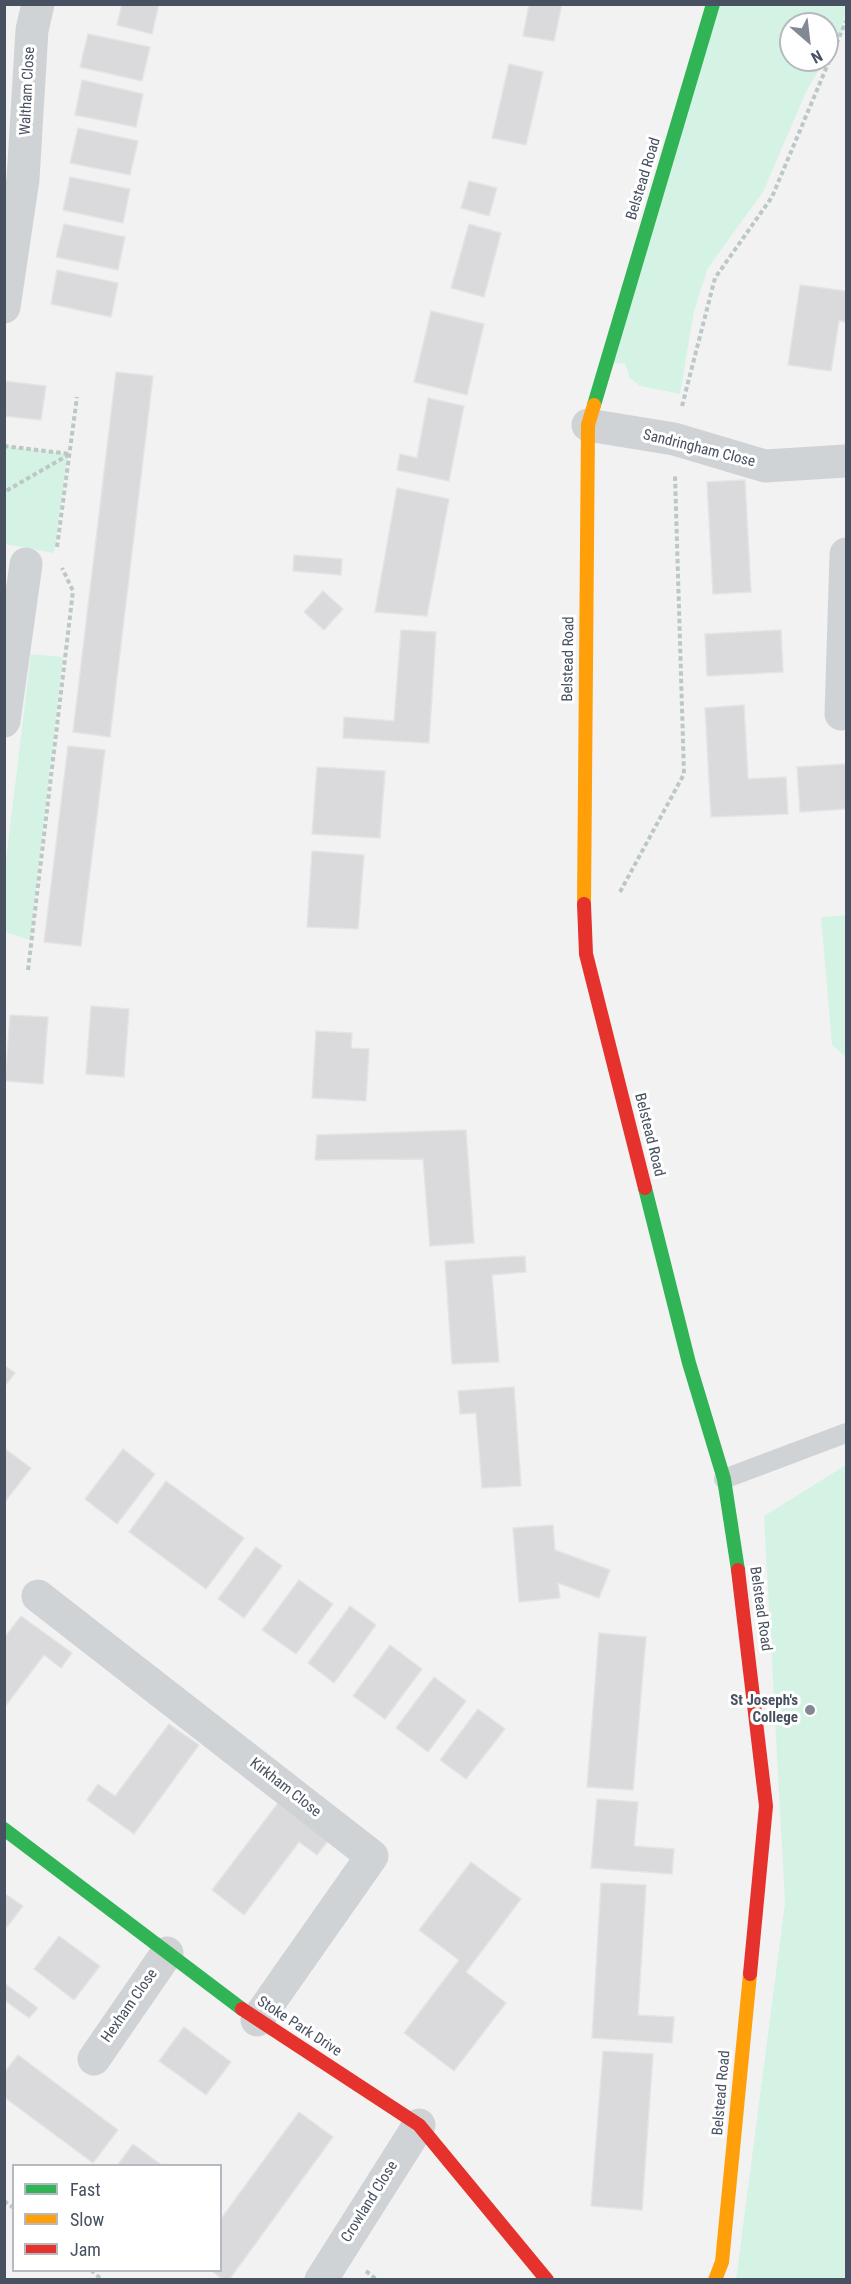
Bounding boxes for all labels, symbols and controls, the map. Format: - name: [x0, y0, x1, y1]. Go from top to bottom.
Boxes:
- north arrow: [779, 12, 839, 72]
- street label: Waltham Close: [17, 46, 39, 136]
- text: N: [808, 46, 826, 67]
- street label: Belstead Road: [623, 136, 665, 222]
- street label: Sandringham Close: [641, 426, 757, 472]
- street label: Belstead Road: [559, 616, 579, 702]
- street label: Belstead Road: [630, 1092, 668, 1178]
- street label: Belstead Road: [745, 1566, 775, 1652]
- place label: St Joseph's College: [730, 1692, 798, 1727]
- marker: St Joseph's College: [803, 1703, 817, 1717]
- street label: Kirkham Close: [246, 1755, 324, 1821]
- street label: Hexham Close: [98, 1966, 162, 2046]
- street label: Stoke Park Drive: [254, 1993, 344, 2061]
- street label: Belstead Road: [709, 2050, 735, 2136]
- street label: Crowland Close: [338, 2158, 402, 2246]
- legend: [12, 2164, 222, 2272]
- text: Fast: [70, 2179, 101, 2200]
- text: Slow: [70, 2209, 104, 2230]
- text: Jam: [70, 2239, 101, 2260]

